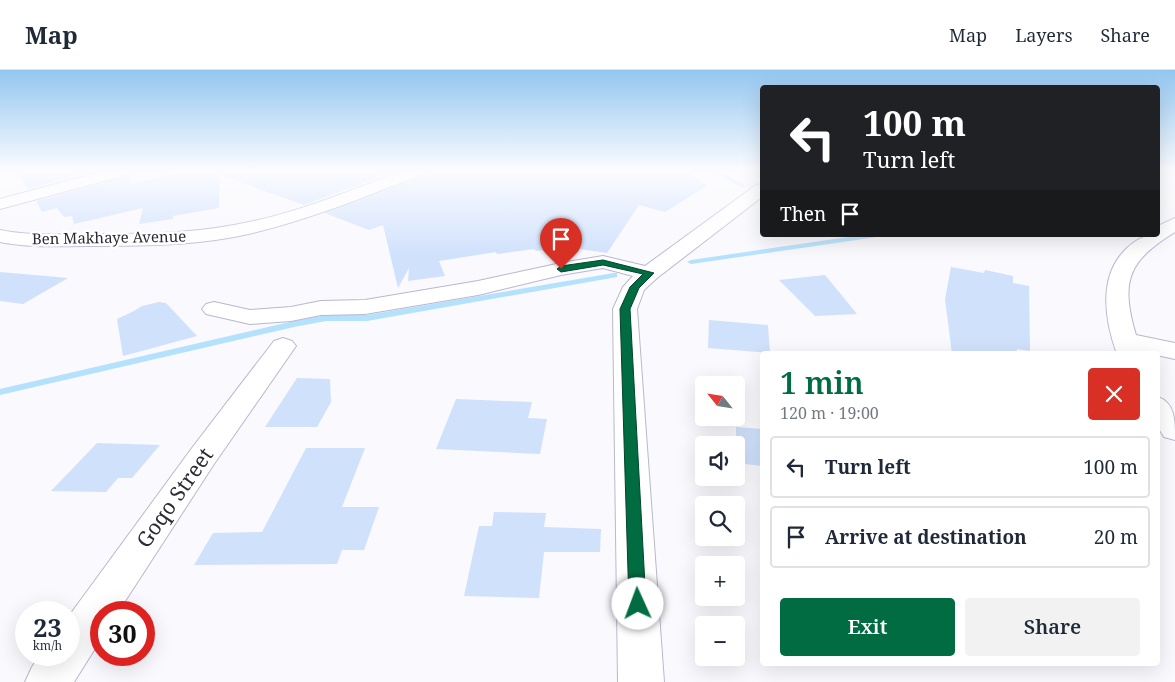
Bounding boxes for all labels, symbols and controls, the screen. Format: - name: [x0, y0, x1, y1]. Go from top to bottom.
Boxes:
- text: Map: [25, 18, 78, 51]
- text: Map: [949, 23, 987, 47]
- text: Layers: [1015, 23, 1073, 47]
- text: Share: [1101, 23, 1150, 47]
- text: 100 m: [863, 99, 966, 146]
- icon: left: [780, 105, 845, 170]
- text: Turn left: [863, 144, 955, 174]
- icon: arrive: [836, 200, 864, 228]
- text: Then: [780, 201, 826, 227]
- pin: [540, 218, 582, 269]
- icon: arrive: [547, 225, 575, 253]
- street label: Ben Makhaye Avenue: [32, 226, 186, 248]
- text: 1 min: [780, 362, 864, 403]
- button: close: [1088, 368, 1140, 420]
- north arrow: [695, 376, 745, 426]
- map controls: [695, 376, 745, 666]
- text: 120 m · 19:00: [780, 402, 879, 424]
- button: sound: [695, 436, 745, 486]
- street label: Goqo Street: [129, 442, 219, 553]
- icon: left: [782, 453, 810, 481]
- text: Turn left: [825, 454, 911, 480]
- text: 100 m: [1083, 454, 1138, 480]
- button: search: [695, 496, 745, 546]
- icon: arrive: [782, 523, 810, 551]
- text: Arrive at destination: [825, 524, 1027, 550]
- text: 20 m: [1094, 524, 1138, 550]
- button: +: [695, 556, 745, 606]
- position arrow: [611, 577, 663, 629]
- button: Exit: [780, 598, 955, 656]
- button: Share: [965, 598, 1140, 656]
- speed limit sign: 30: [90, 601, 155, 666]
- text: 23: [33, 610, 62, 644]
- button: −: [695, 616, 745, 666]
- text: km/h: [33, 637, 62, 654]

